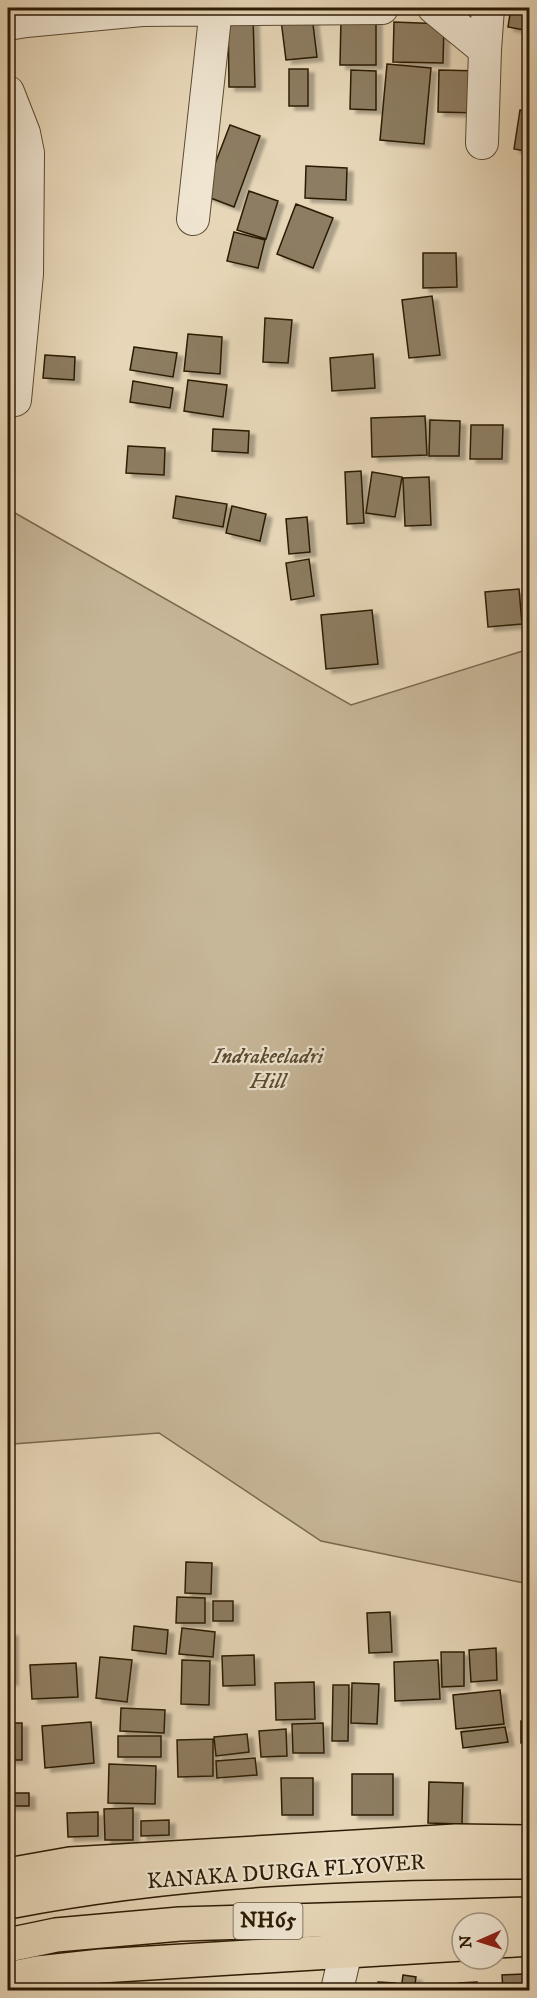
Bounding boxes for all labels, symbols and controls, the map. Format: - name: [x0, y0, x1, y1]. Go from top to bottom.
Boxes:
- park label: Indrakeeladri Hill: [211, 1043, 325, 1095]
- street label: KANAKA DURGA FLYOVER: [146, 1849, 426, 1895]
- road number: NH65: [234, 1903, 302, 1939]
- north arrow: [450, 1911, 510, 1971]
- text: N: [456, 1935, 476, 1949]

